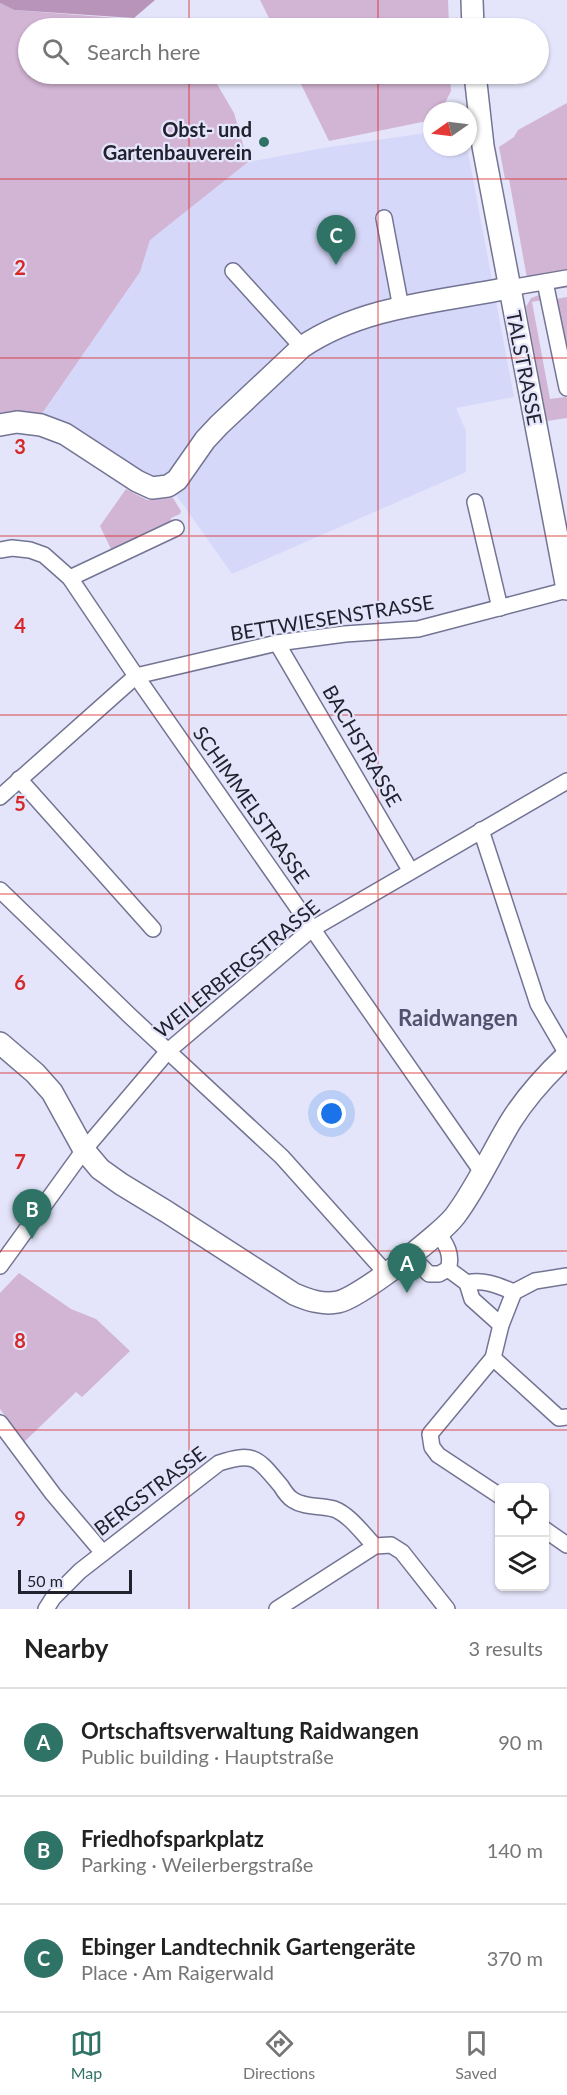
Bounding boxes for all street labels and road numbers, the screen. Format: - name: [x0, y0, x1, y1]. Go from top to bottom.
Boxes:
- street label: TALSTRASSE: [502, 308, 548, 427]
- street label: BETTWIESENSTRASSE: [228, 589, 435, 645]
- street label: BACHSTRASSE: [318, 680, 407, 811]
- street label: SCHIMMELSTRASSE: [189, 721, 315, 888]
- street label: WEILERBERGSTRASSE: [149, 894, 324, 1042]
- street label: BERGSTRASSE: [89, 1440, 210, 1540]

